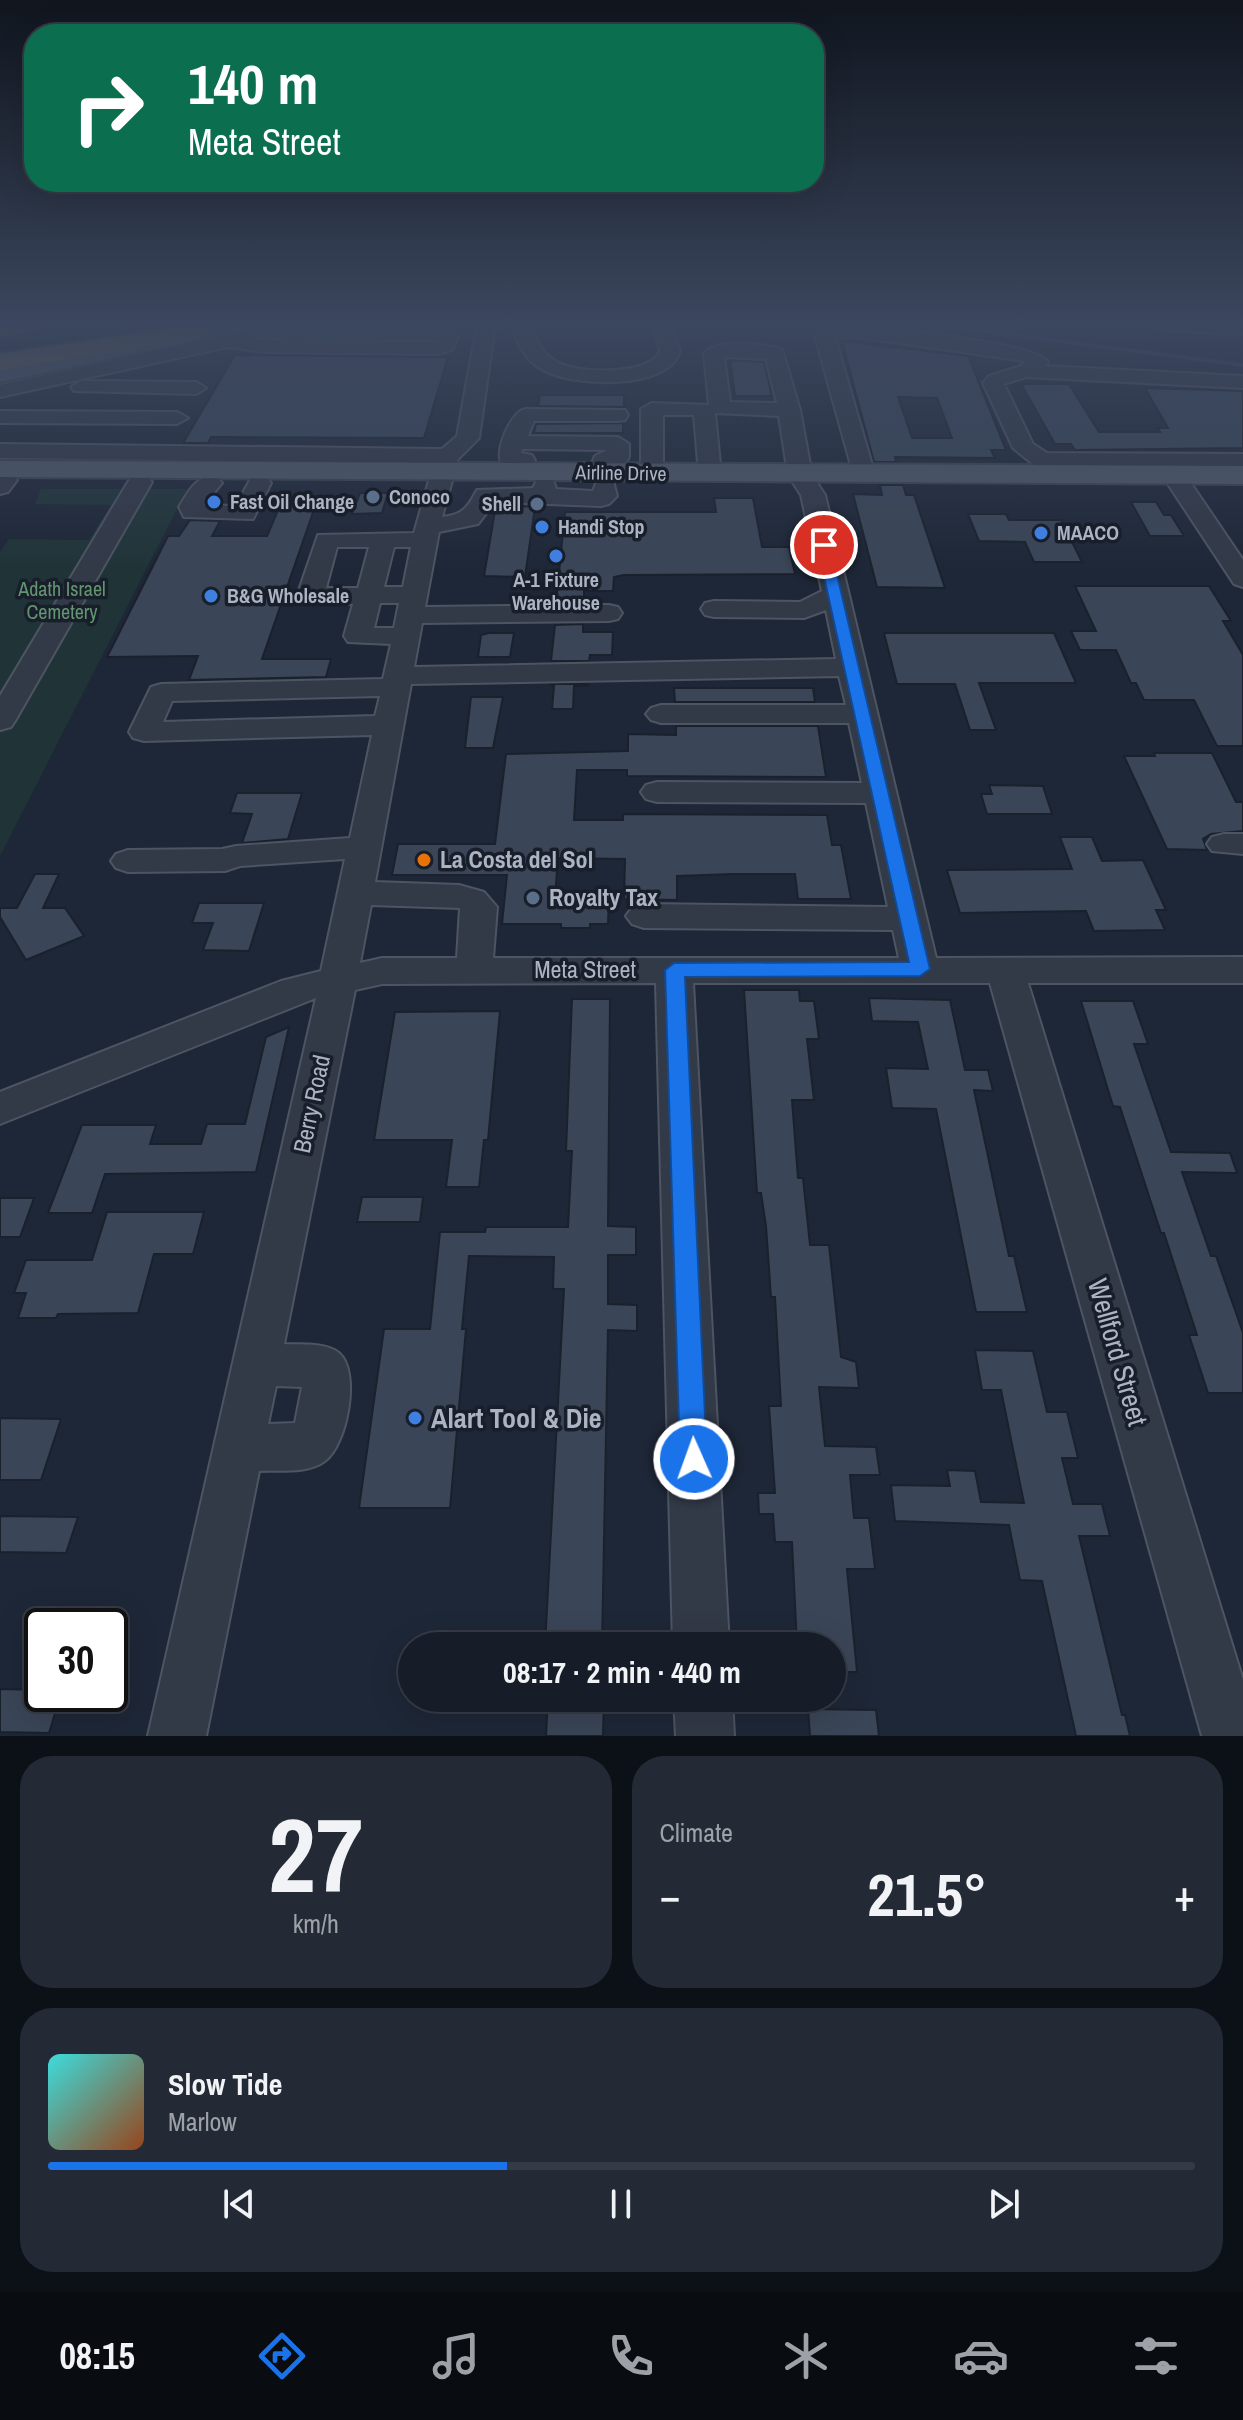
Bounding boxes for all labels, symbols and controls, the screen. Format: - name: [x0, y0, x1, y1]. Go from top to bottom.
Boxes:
- text: 140 m: [188, 46, 318, 121]
- icon: right: [56, 56, 160, 160]
- text: Meta Street: [188, 118, 341, 166]
- street label: Airline Drive: [574, 458, 667, 487]
- place label: Conoco: [389, 483, 450, 510]
- place label: Fast Oil Change: [230, 488, 354, 515]
- marker: Conoco: [364, 488, 382, 506]
- place label: Shell: [482, 490, 521, 517]
- marker: Fast Oil Change: [205, 493, 223, 511]
- marker: Shell: [528, 495, 546, 513]
- pin: [790, 511, 858, 579]
- place label: Handi Stop: [558, 513, 645, 540]
- marker: Handi Stop: [533, 518, 551, 536]
- place label: MAACO: [1057, 519, 1119, 546]
- icon: arrive: [802, 523, 846, 567]
- marker: MAACO: [1032, 524, 1050, 542]
- marker: A-1 Fixture Warehouse: [547, 547, 565, 565]
- place label: A-1 Fixture Warehouse: [512, 566, 600, 616]
- park label: Adath Israel Cemetery: [17, 575, 106, 625]
- place label: B&G Wholesale: [227, 582, 349, 609]
- marker: B&G Wholesale: [202, 587, 220, 605]
- place label: La Costa del Sol: [440, 843, 593, 875]
- marker: La Costa del Sol: [415, 851, 433, 869]
- place label: Royalty Tax: [549, 881, 658, 913]
- marker: Royalty Tax: [524, 889, 542, 907]
- street label: Meta Street: [534, 953, 636, 985]
- street label: Berry Road: [285, 1052, 337, 1156]
- street label: Wellford Street: [1079, 1274, 1157, 1430]
- place label: Alart Tool & Die: [431, 1399, 602, 1437]
- marker: Alart Tool & Die: [406, 1409, 424, 1427]
- position arrow: [652, 1417, 736, 1501]
- speed limit sign: 30: [24, 1608, 128, 1712]
- text: 08:17 · 2 min · 440 m: [503, 1652, 741, 1692]
- text: 27: [268, 1784, 363, 1924]
- text: Climate: [660, 1815, 733, 1850]
- text: 21.5°: [867, 1854, 987, 1935]
- text: −: [660, 1865, 681, 1925]
- text: +: [1174, 1865, 1195, 1925]
- text: km/h: [293, 1906, 339, 1941]
- text: Slow Tide: [168, 2064, 282, 2104]
- text: Marlow: [168, 2104, 237, 2139]
- icon: previous: [217, 2182, 261, 2226]
- icon: pause: [599, 2182, 643, 2226]
- icon: next: [982, 2182, 1026, 2226]
- icon: directions: [254, 2328, 310, 2384]
- icon: music: [428, 2328, 484, 2384]
- icon: phone: [603, 2328, 659, 2384]
- icon: climate: [778, 2328, 834, 2384]
- icon: car: [953, 2328, 1009, 2384]
- icon: filters: [1128, 2328, 1184, 2384]
- text: 08:15: [59, 2332, 135, 2380]

